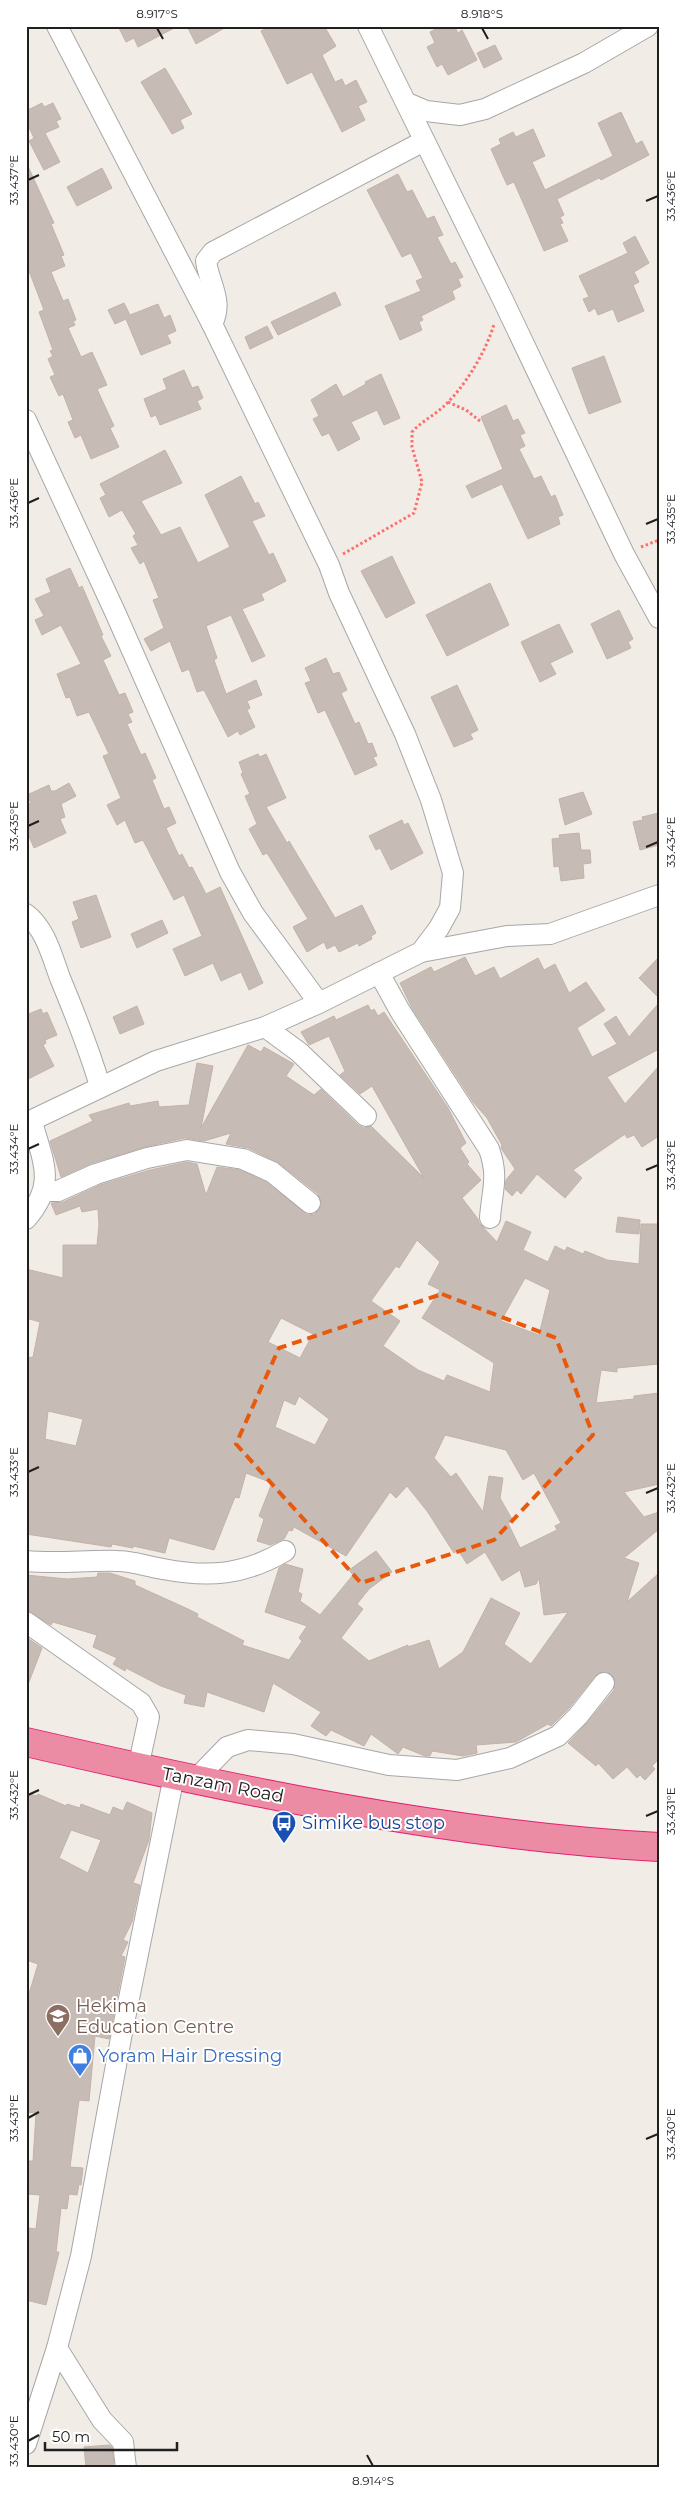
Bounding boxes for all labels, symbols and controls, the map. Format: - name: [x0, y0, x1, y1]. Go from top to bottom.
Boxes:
- text: 8.917°S: [136, 6, 178, 21]
- text: 8.918°S: [461, 6, 503, 21]
- text: 33.437°E: [6, 155, 21, 205]
- text: 33.436°E: [663, 171, 678, 221]
- text: 33.436°E: [6, 478, 21, 528]
- text: 33.435°E: [663, 494, 678, 544]
- text: 33.435°E: [6, 801, 21, 851]
- text: 33.434°E: [663, 816, 678, 868]
- text: 33.434°E: [6, 1123, 21, 1175]
- text: 33.433°E: [663, 1140, 678, 1190]
- text: 33.433°E: [6, 1447, 21, 1497]
- text: 33.432°E: [663, 1463, 678, 1513]
- street label: Tanzam Road: [160, 1762, 286, 1808]
- text: 33.432°E: [6, 1770, 21, 1820]
- text: 33.431°E: [663, 1787, 678, 1835]
- bus stop icon: Simike bus stop: [271, 1810, 297, 1844]
- place label: Simike bus stop: [302, 1812, 445, 1834]
- place label: Hekima Education Centre: [76, 1995, 234, 2038]
- school or university icon: Hekima Education Centre: [45, 2003, 71, 2037]
- shop icon: Yoram Hair Dressing: [67, 2043, 93, 2077]
- place label: Yoram Hair Dressing: [98, 2045, 282, 2067]
- text: 33.431°E: [6, 2094, 21, 2142]
- text: 33.430°E: [663, 2108, 678, 2160]
- text: 33.430°E: [6, 2415, 21, 2467]
- scale bar: [45, 2419, 178, 2451]
- text: 50 m: [52, 2427, 90, 2446]
- text: 8.914°S: [352, 2473, 394, 2488]

